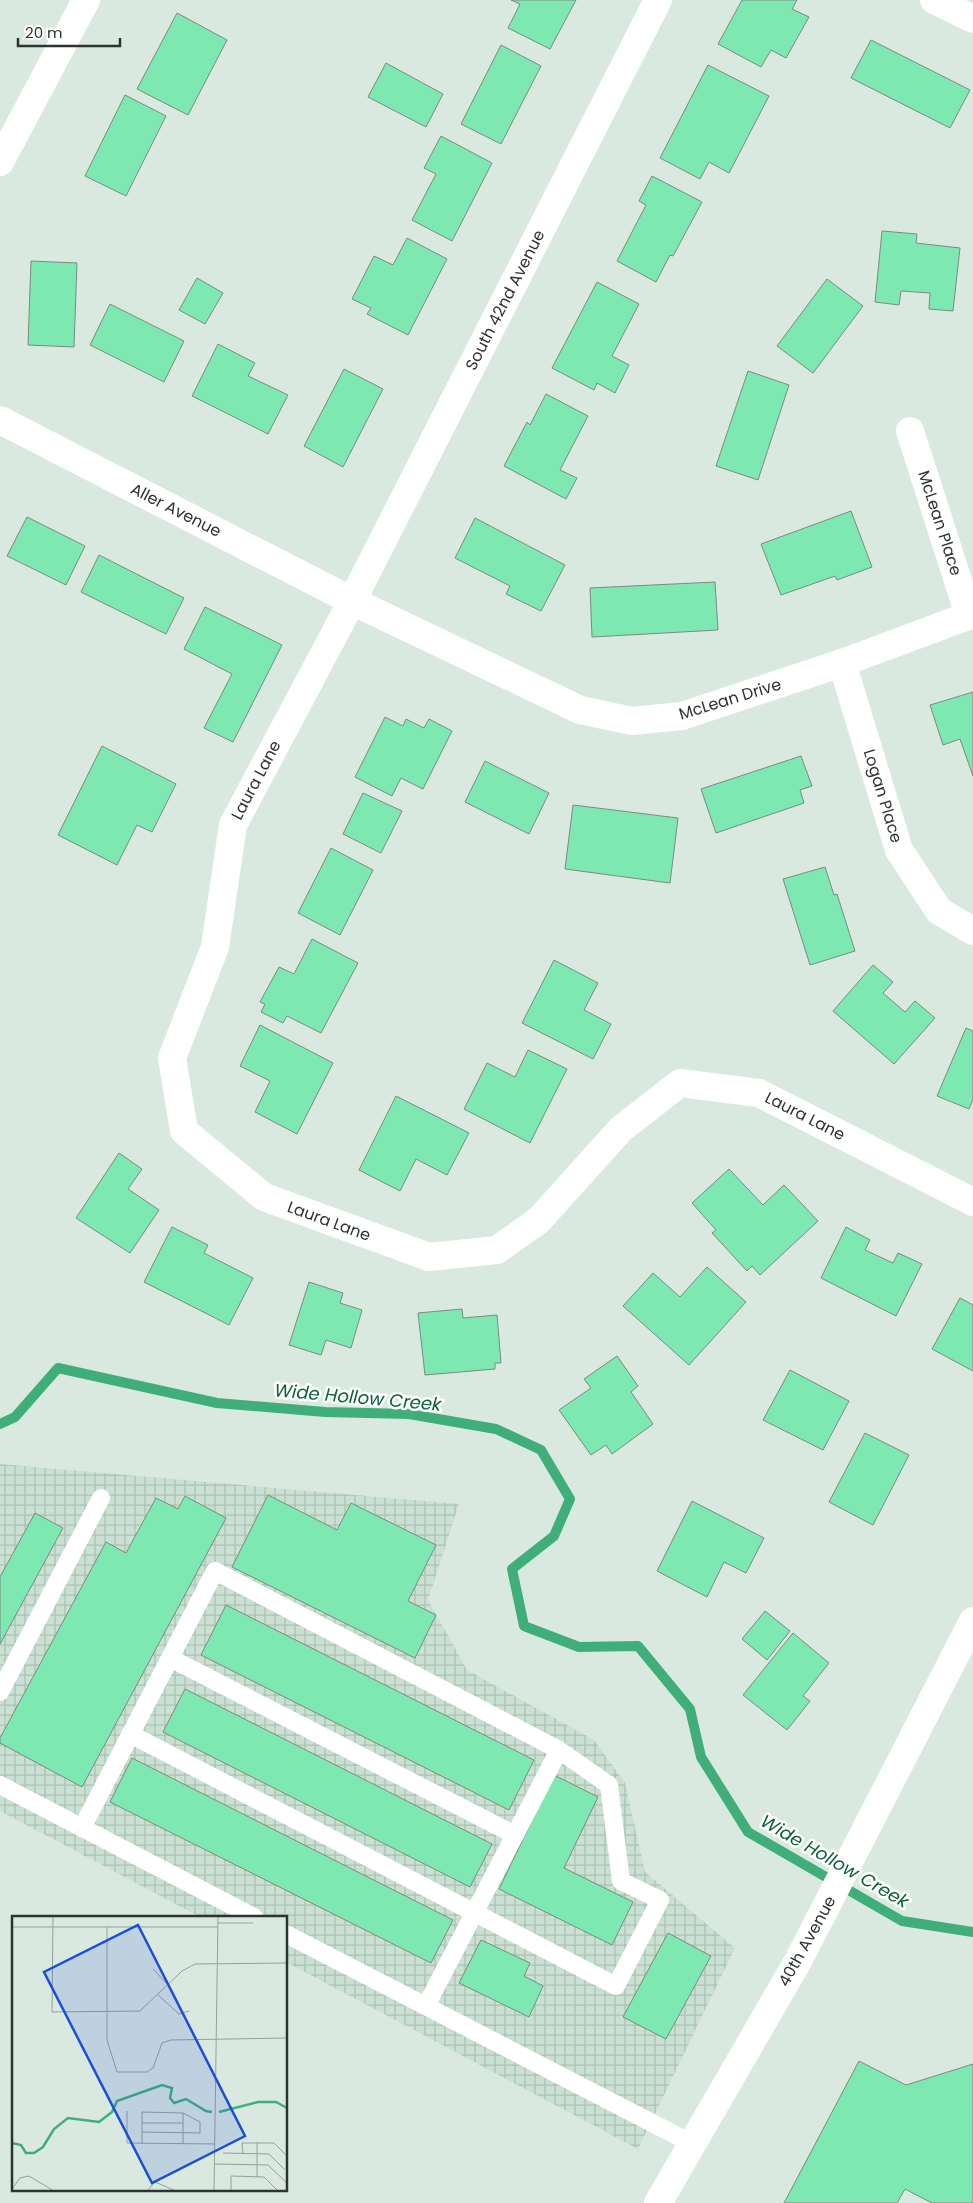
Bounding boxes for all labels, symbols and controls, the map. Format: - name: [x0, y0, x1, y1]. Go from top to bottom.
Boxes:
- scale bar: [18, 15, 120, 47]
- text: 20 m: [25, 22, 63, 43]
- street label: South 42nd Avenue: [460, 226, 550, 374]
- street label: McLean Place: [912, 467, 968, 579]
- street label: Aller Avenue: [127, 477, 225, 543]
- street label: McLean Drive: [676, 673, 784, 725]
- street label: Laura Lane: [225, 736, 287, 824]
- street label: Logan Place: [858, 746, 908, 846]
- street label: Laura Lane: [761, 1086, 849, 1146]
- street label: Laura Lane: [284, 1195, 374, 1247]
- water label: Wide Hollow Creek: [274, 1377, 443, 1417]
- water label: Wide Hollow Creek: [756, 1808, 914, 1914]
- street label: 40th Avenue: [773, 1891, 841, 1991]
- inset map: [12, 1916, 288, 2190]

